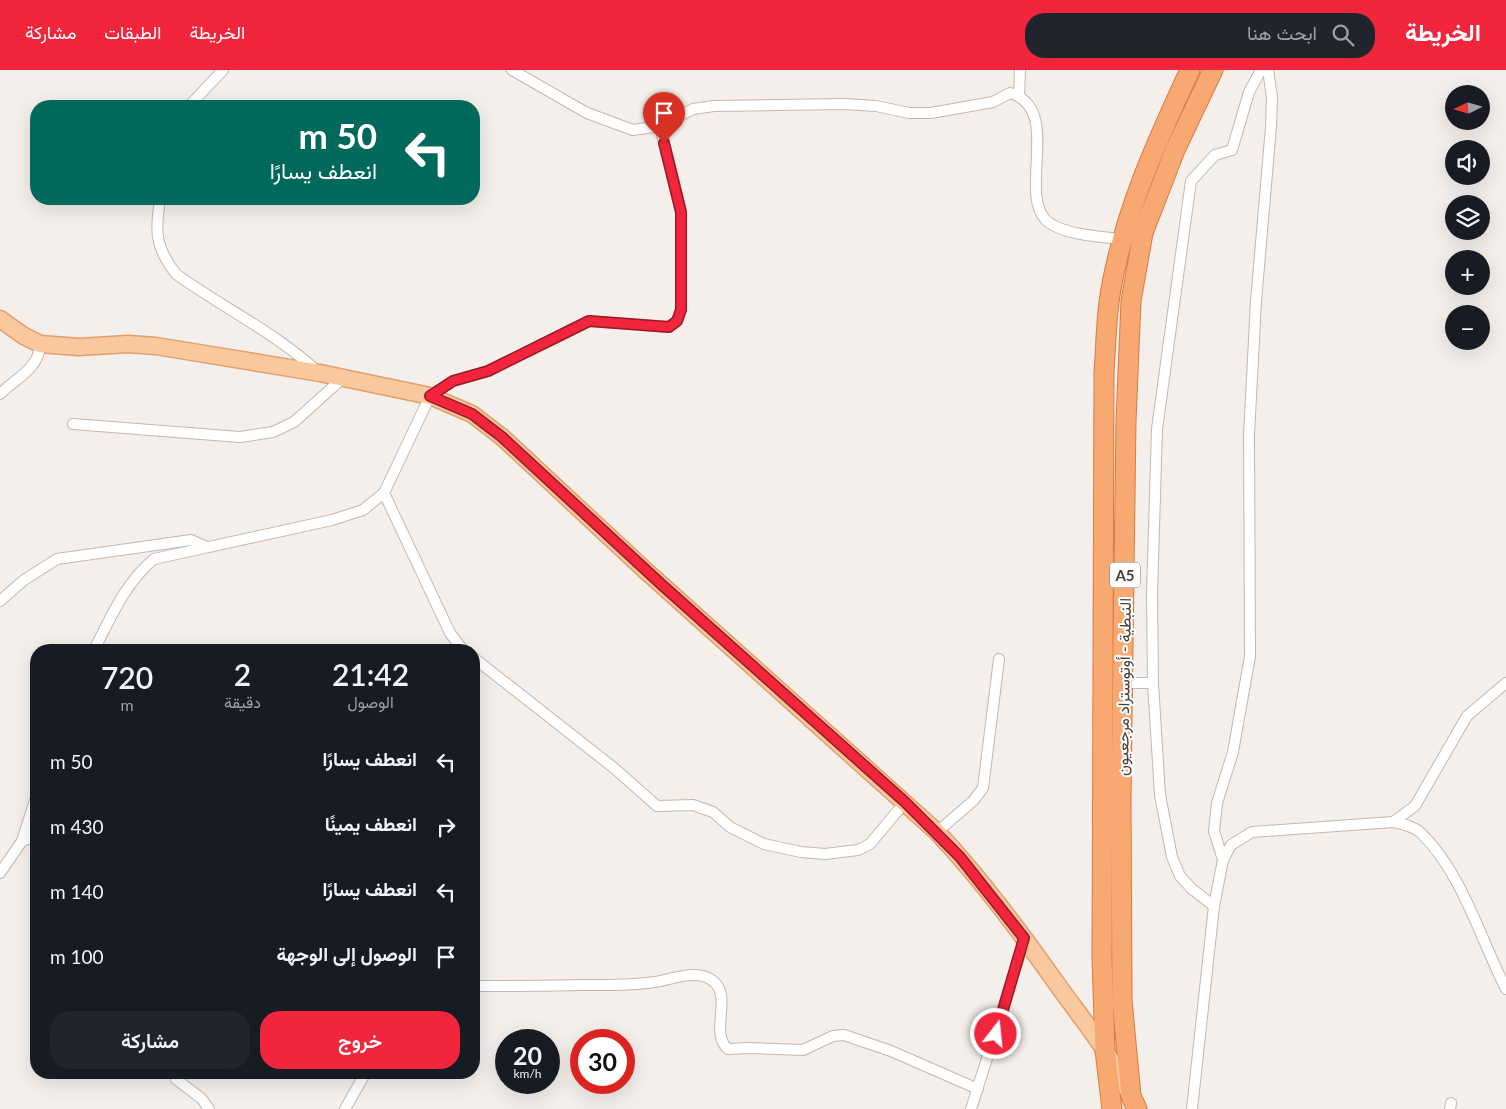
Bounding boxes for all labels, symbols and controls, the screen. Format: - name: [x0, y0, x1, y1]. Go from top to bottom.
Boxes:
- search box: [1025, 13, 1375, 58]
- text: الخريطة: [1405, 17, 1481, 46]
- text: مشاركة: [25, 21, 76, 43]
- text: الطبقات: [104, 21, 161, 43]
- text: الخريطة: [189, 21, 245, 43]
- text: ابحث هنا: [1247, 21, 1317, 44]
- icon: search: [1329, 21, 1357, 49]
- north arrow: [1445, 85, 1490, 130]
- map controls: [1445, 85, 1490, 350]
- pin: [643, 92, 685, 143]
- icon: arrive: [650, 99, 678, 127]
- text: 50 m: [299, 114, 377, 156]
- icon: left: [395, 120, 460, 185]
- button: sound: [1445, 140, 1490, 185]
- text: انعطف يسارًا: [270, 157, 377, 184]
- button: layers: [1445, 195, 1490, 240]
- button: +: [1445, 250, 1490, 295]
- button: −: [1445, 305, 1490, 350]
- road number: A5: [1110, 562, 1140, 588]
- street label: النبطية - أوتوستراد مرجعيون: [1112, 598, 1136, 776]
- text: 2: [234, 656, 251, 692]
- text: 21:42: [332, 656, 409, 692]
- text: 720: [101, 659, 153, 695]
- text: دقيقة: [224, 692, 261, 711]
- text: الوصول: [347, 692, 394, 711]
- text: m: [120, 695, 134, 714]
- text: انعطف يسارًا: [322, 747, 417, 770]
- icon: left: [432, 748, 460, 776]
- text: 50 m: [50, 750, 93, 773]
- text: انعطف يمينًا: [325, 812, 417, 835]
- icon: right: [432, 813, 460, 841]
- text: 430 m: [50, 815, 104, 838]
- text: انعطف يسارًا: [322, 877, 417, 900]
- icon: left: [432, 878, 460, 906]
- text: 140 m: [50, 880, 104, 903]
- text: الوصول إلى الوجهة: [276, 942, 417, 965]
- icon: arrive: [432, 943, 460, 971]
- text: 100 m: [50, 945, 104, 968]
- position arrow: [969, 1007, 1021, 1059]
- button: مشاركة: [50, 1011, 250, 1069]
- button: خروج: [260, 1011, 460, 1069]
- speed limit sign: 30: [570, 1029, 635, 1094]
- text: 20: [513, 1040, 542, 1070]
- text: km/h: [513, 1066, 542, 1081]

